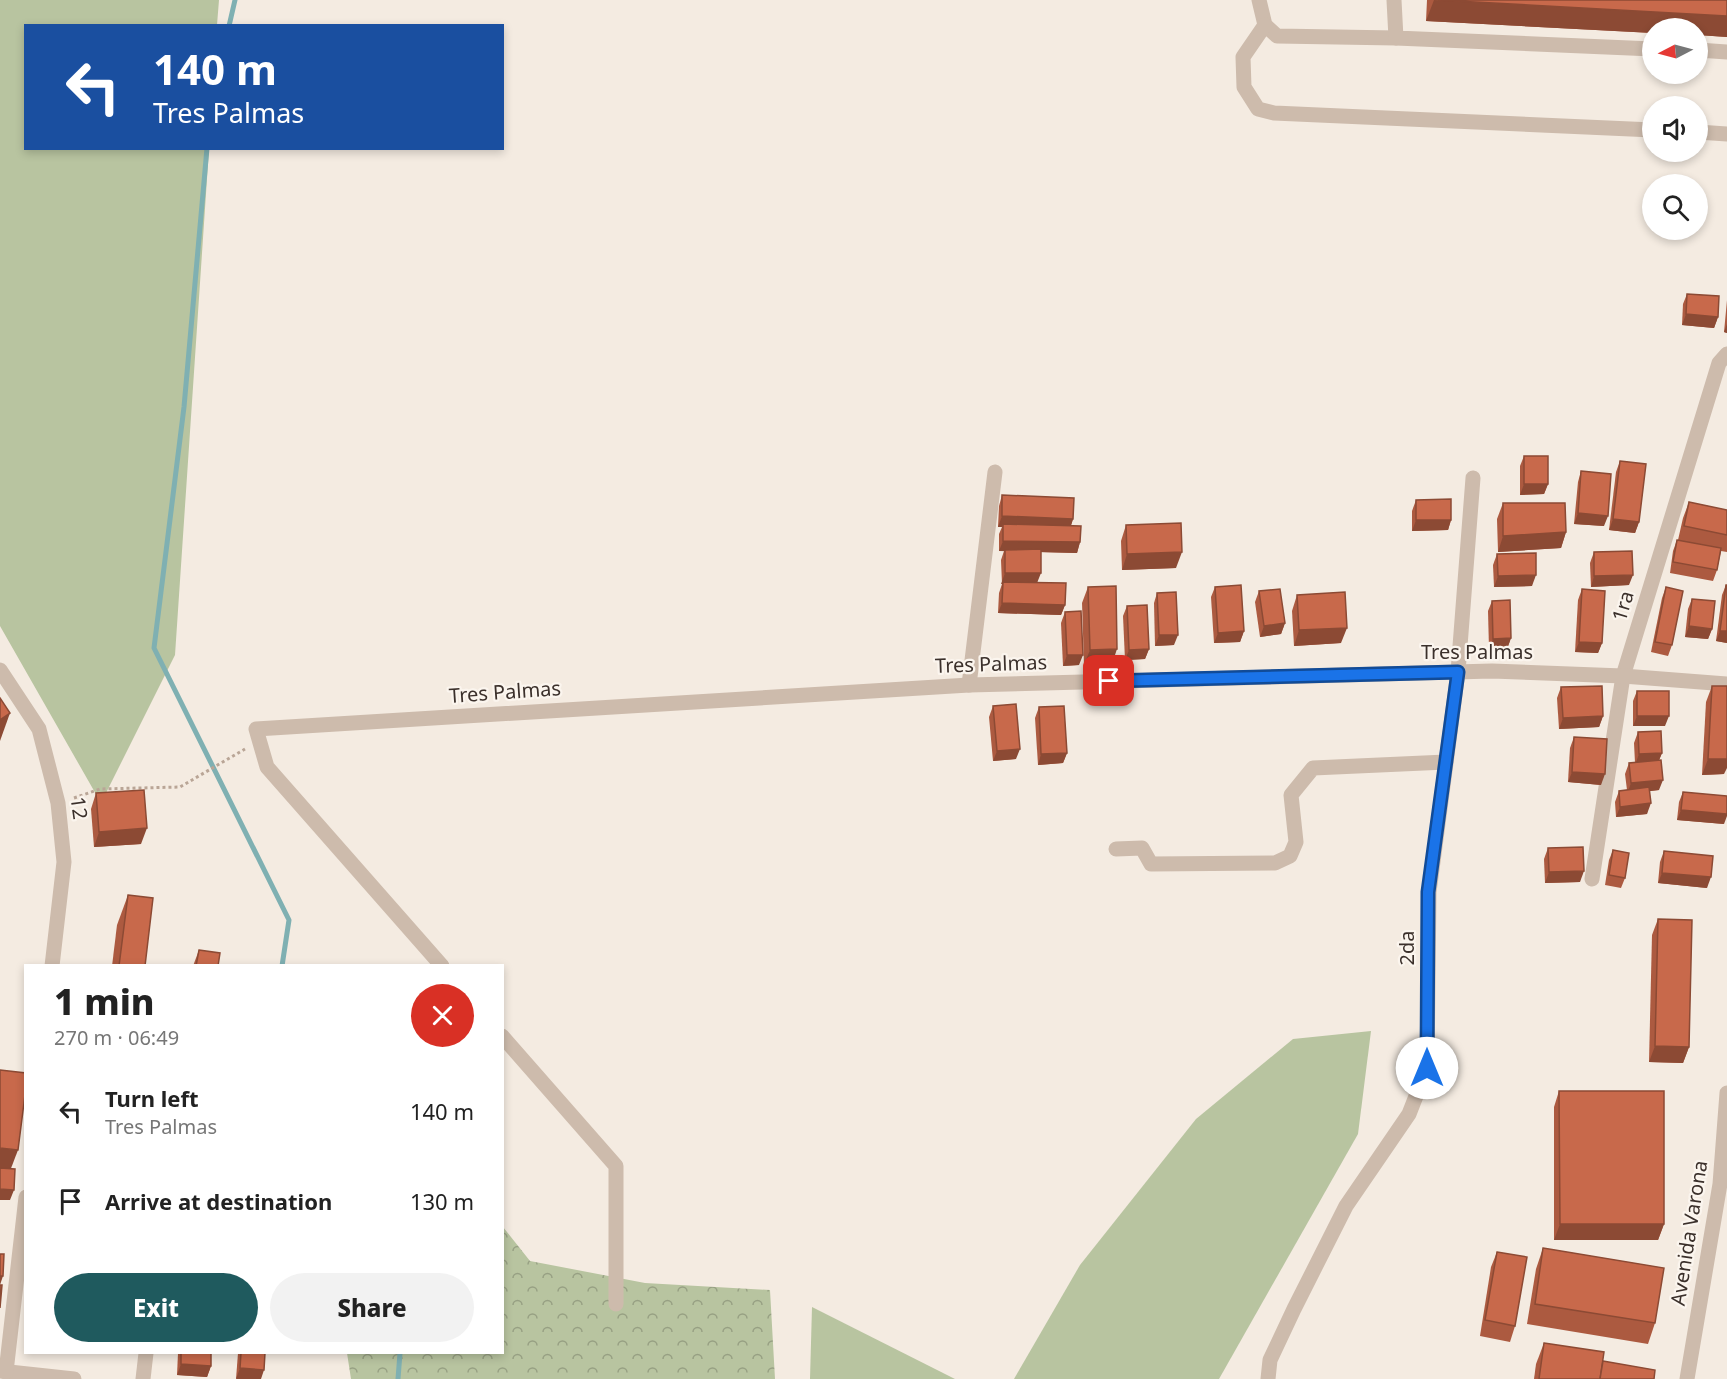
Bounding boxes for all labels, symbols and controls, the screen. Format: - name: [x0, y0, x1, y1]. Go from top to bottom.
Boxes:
- north arrow: [1642, 18, 1708, 84]
- map controls: [1642, 18, 1708, 240]
- text: 140 m: [153, 40, 277, 97]
- icon: left: [54, 48, 132, 126]
- text: Tres Palmas: [153, 94, 304, 131]
- button: sound: [1642, 96, 1708, 162]
- button: search: [1642, 174, 1708, 240]
- street label: 1ra: [1605, 587, 1640, 624]
- street label: Tres Palmas: [1421, 638, 1533, 665]
- street label: Tres Palmas: [935, 648, 1047, 679]
- pin: [1083, 655, 1134, 706]
- icon: arrive: [1092, 664, 1125, 697]
- street label: Tres Palmas: [448, 674, 562, 709]
- street label: 12: [65, 795, 94, 821]
- street label: 2da: [1393, 931, 1420, 965]
- text: 1 min: [54, 977, 155, 1026]
- button: close: [411, 984, 474, 1047]
- text: 270 m · 06:49: [54, 1024, 179, 1051]
- position arrow: [1395, 1036, 1459, 1100]
- text: Turn left: [105, 1083, 199, 1113]
- icon: left: [54, 1095, 87, 1128]
- text: 140 m: [410, 1096, 474, 1126]
- text: Tres Palmas: [105, 1113, 217, 1140]
- street label: Avenida Varona: [1664, 1158, 1713, 1308]
- icon: arrive: [54, 1185, 87, 1218]
- text: Arrive at destination: [105, 1186, 332, 1216]
- text: 130 m: [410, 1186, 474, 1216]
- button: Exit: [54, 1273, 258, 1342]
- button: Share: [270, 1273, 474, 1342]

